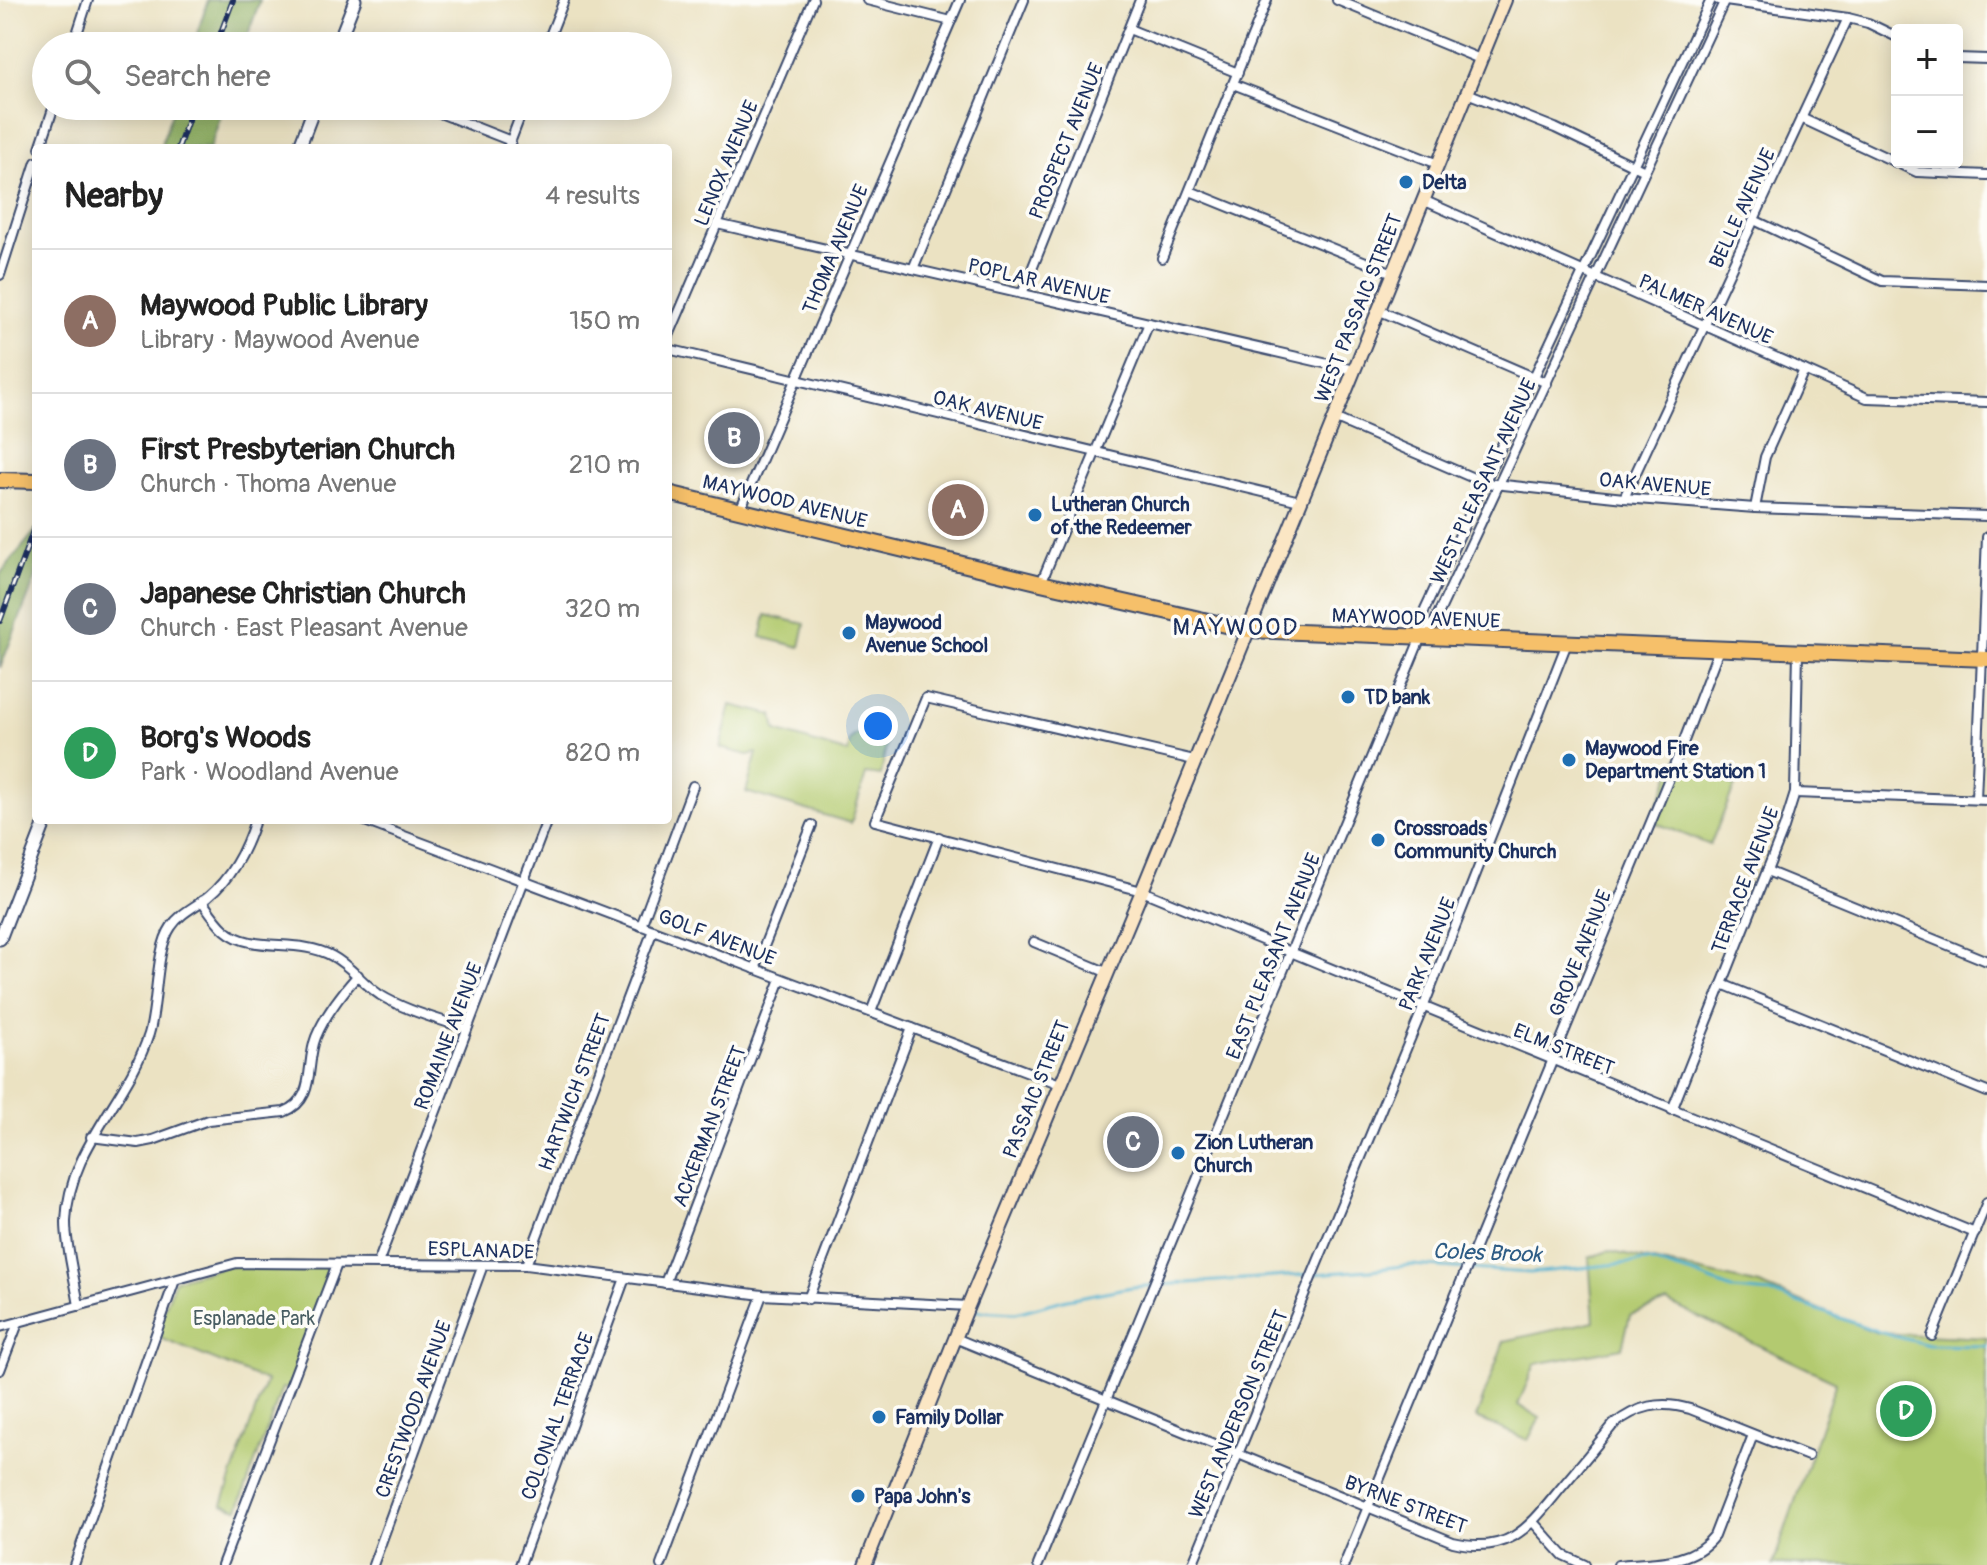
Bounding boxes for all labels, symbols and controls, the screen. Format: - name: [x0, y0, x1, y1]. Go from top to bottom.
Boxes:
- map controls: [1891, 24, 1963, 168]
- button: +: [1891, 24, 1963, 96]
- search box: [32, 32, 672, 120]
- icon: search: [60, 54, 104, 98]
- text: Search here: [124, 58, 271, 95]
- street label: PROSPECT AVENUE: [1024, 59, 1109, 223]
- street label: LENOX AVENUE: [689, 96, 764, 230]
- button: −: [1891, 96, 1963, 168]
- street label: BELLE AVENUE: [1704, 144, 1781, 272]
- place label: Delta: [1422, 170, 1467, 195]
- marker: Delta: [1397, 173, 1415, 191]
- text: Nearby: [64, 175, 163, 218]
- text: 4 results: [545, 180, 640, 212]
- street label: THOMA AVENUE: [797, 181, 874, 318]
- street label: WEST PASSAIC STREET: [1309, 210, 1408, 406]
- street label: POPLAR AVENUE: [965, 253, 1112, 310]
- street label: PALMER AVENUE: [1635, 269, 1777, 350]
- text: Maywood Public Library: [140, 287, 428, 324]
- text: A: [82, 305, 98, 337]
- text: 150 m: [569, 305, 640, 337]
- text: Library · Maywood Avenue: [140, 324, 419, 356]
- street label: WEST PLEASANT AVENUE: [1425, 374, 1542, 588]
- street label: OAK AVENUE: [930, 385, 1045, 436]
- pin: B: [708, 408, 760, 468]
- text: First Presbyterian Church: [140, 431, 455, 468]
- text: B: [83, 449, 97, 481]
- text: 210 m: [569, 449, 640, 481]
- street label: OAK AVENUE: [1598, 467, 1712, 502]
- text: Church · Thoma Avenue: [140, 468, 396, 500]
- street label: MAYWOOD AVENUE: [700, 469, 870, 534]
- pin: A: [932, 480, 984, 540]
- place label: Lutheran Church of the Redeemer: [1050, 492, 1192, 540]
- marker: Lutheran Church of the Redeemer: [1026, 506, 1044, 524]
- text: Japanese Christian Church: [140, 575, 466, 612]
- text: C: [82, 593, 98, 625]
- text: 320 m: [564, 593, 640, 625]
- street label: MAYWOOD AVENUE: [1331, 603, 1501, 634]
- place label: Maywood Avenue School: [865, 610, 988, 658]
- text: Church · East Pleasant Avenue: [140, 612, 468, 644]
- district label: MAYWOOD: [1173, 613, 1299, 642]
- marker: Maywood Avenue School: [840, 624, 858, 642]
- place label: TD bank: [1363, 685, 1431, 710]
- marker: TD bank: [1339, 688, 1357, 706]
- your location: [858, 706, 898, 746]
- text: Borg's Woods: [140, 719, 311, 756]
- place label: Maywood Fire Department Station 1: [1585, 736, 1766, 784]
- text: D: [82, 737, 98, 769]
- text: 820 m: [566, 737, 640, 769]
- marker: Maywood Fire Department Station 1: [1560, 751, 1578, 769]
- text: Park · Woodland Avenue: [140, 756, 399, 788]
- street label: TERRACE AVENUE: [1706, 803, 1785, 957]
- place label: Crossroads Community Church: [1394, 816, 1556, 864]
- marker: Crossroads Community Church: [1369, 831, 1387, 849]
- street label: EAST PLEASANT AVENUE: [1221, 849, 1326, 1063]
- street label: GROVE AVENUE: [1544, 886, 1617, 1020]
- street label: PARK AVENUE: [1393, 894, 1462, 1015]
- street label: GOLF AVENUE: [654, 904, 779, 971]
- street label: ROMAINE AVENUE: [409, 959, 488, 1113]
- street label: HARTWICH STREET: [533, 1010, 616, 1174]
- street label: PASSAIC STREET: [997, 1017, 1076, 1162]
- street label: ELM STREET: [1510, 1018, 1618, 1081]
- street label: ACKERMAN STREET: [667, 1042, 752, 1210]
- pin: C: [1107, 1112, 1159, 1172]
- place label: Zion Lutheran Church: [1194, 1130, 1313, 1178]
- marker: Zion Lutheran Church: [1169, 1144, 1187, 1162]
- street label: ESPLANADE: [427, 1236, 535, 1265]
- water label: Coles Brook: [1432, 1237, 1544, 1269]
- park label: Esplanade Park: [193, 1306, 316, 1331]
- street label: WEST ANDERSON STREET: [1183, 1306, 1294, 1522]
- street label: CRESTWOOD AVENUE: [370, 1317, 457, 1501]
- street label: COLONIAL TERRACE: [516, 1329, 599, 1503]
- pin: D: [1880, 1381, 1932, 1441]
- place label: Family Dollar: [895, 1405, 1004, 1430]
- marker: Family Dollar: [870, 1408, 888, 1426]
- street label: BYRNE STREET: [1341, 1470, 1471, 1539]
- place label: Papa John's: [874, 1484, 971, 1509]
- marker: Papa John's: [849, 1487, 867, 1505]

